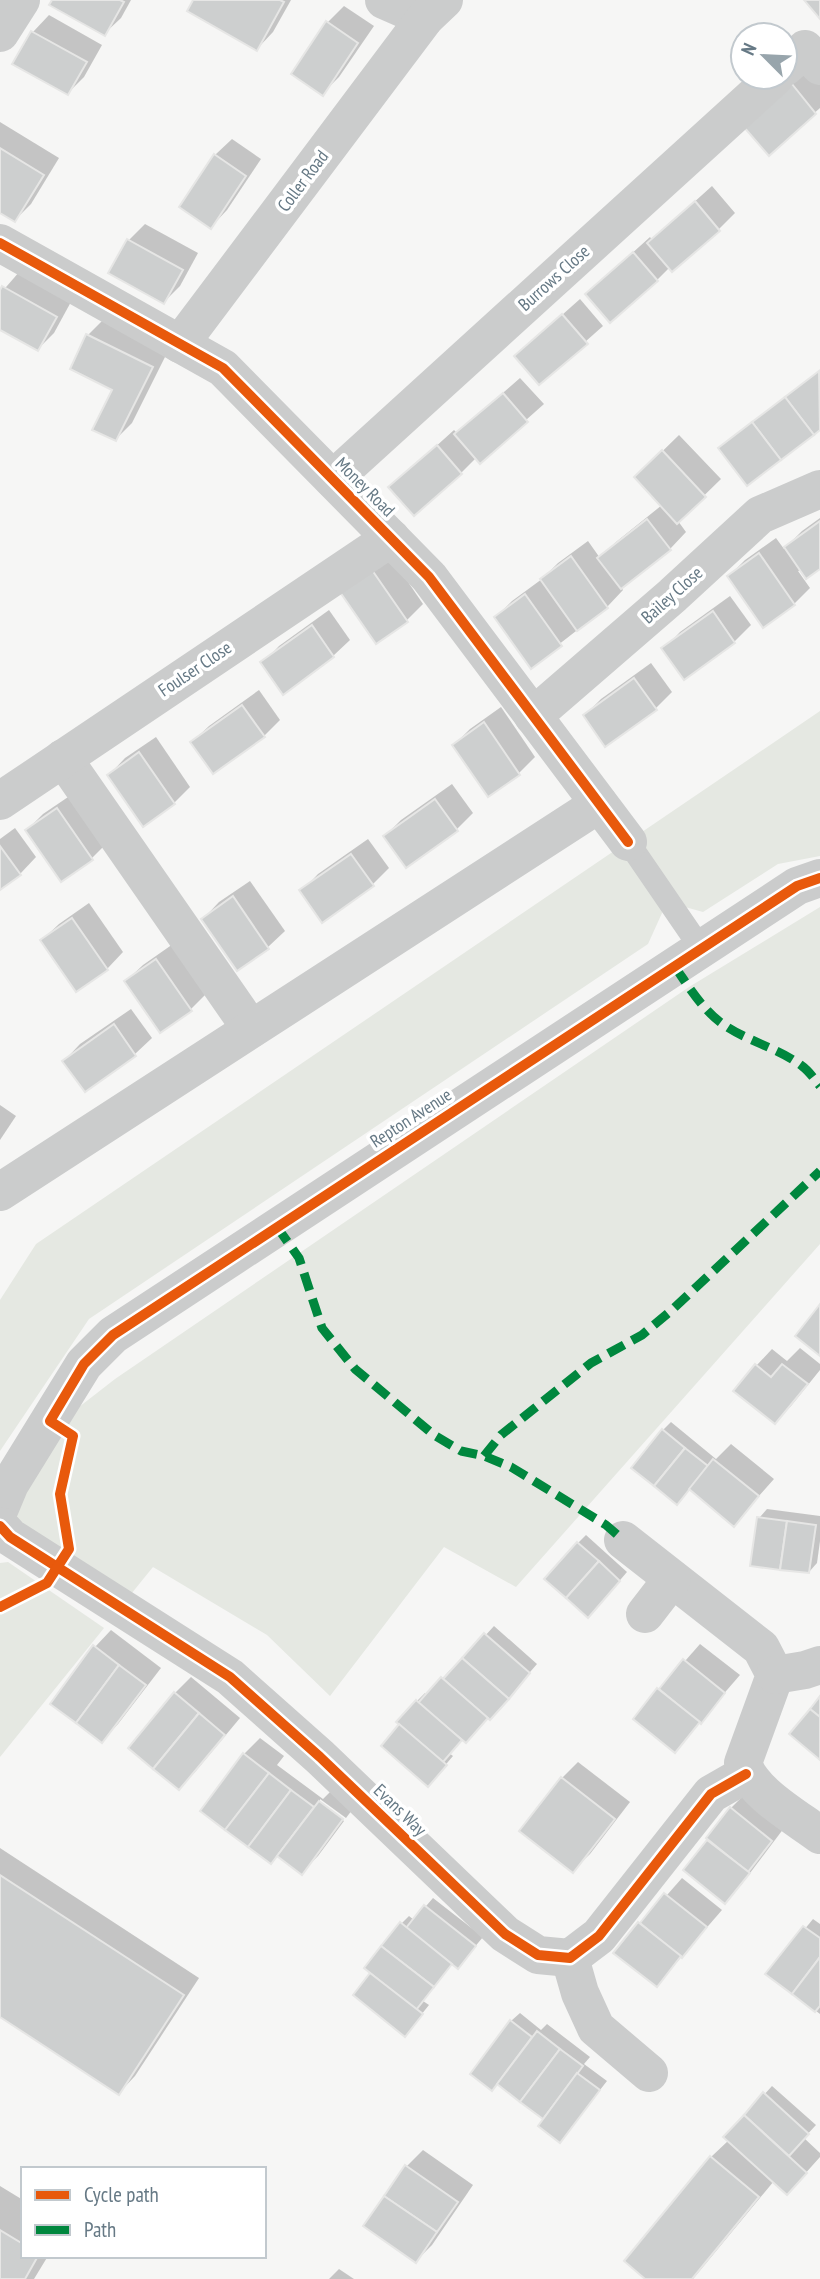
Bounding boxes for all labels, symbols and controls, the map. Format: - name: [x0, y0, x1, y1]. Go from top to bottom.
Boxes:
- north arrow: [729, 21, 799, 91]
- text: N: [735, 40, 762, 59]
- street label: Coller Road: [272, 146, 333, 216]
- street label: Burrows Close: [513, 240, 594, 316]
- street label: Money Road: [331, 452, 400, 521]
- street label: Bailey Close: [636, 561, 707, 628]
- street label: Foulser Close: [154, 636, 236, 701]
- street label: Repton Avenue: [366, 1083, 456, 1152]
- street label: Evans Way: [369, 1779, 432, 1841]
- legend: [21, 2167, 266, 2258]
- text: Cycle path: [84, 2181, 159, 2208]
- text: Path: [84, 2216, 116, 2243]

